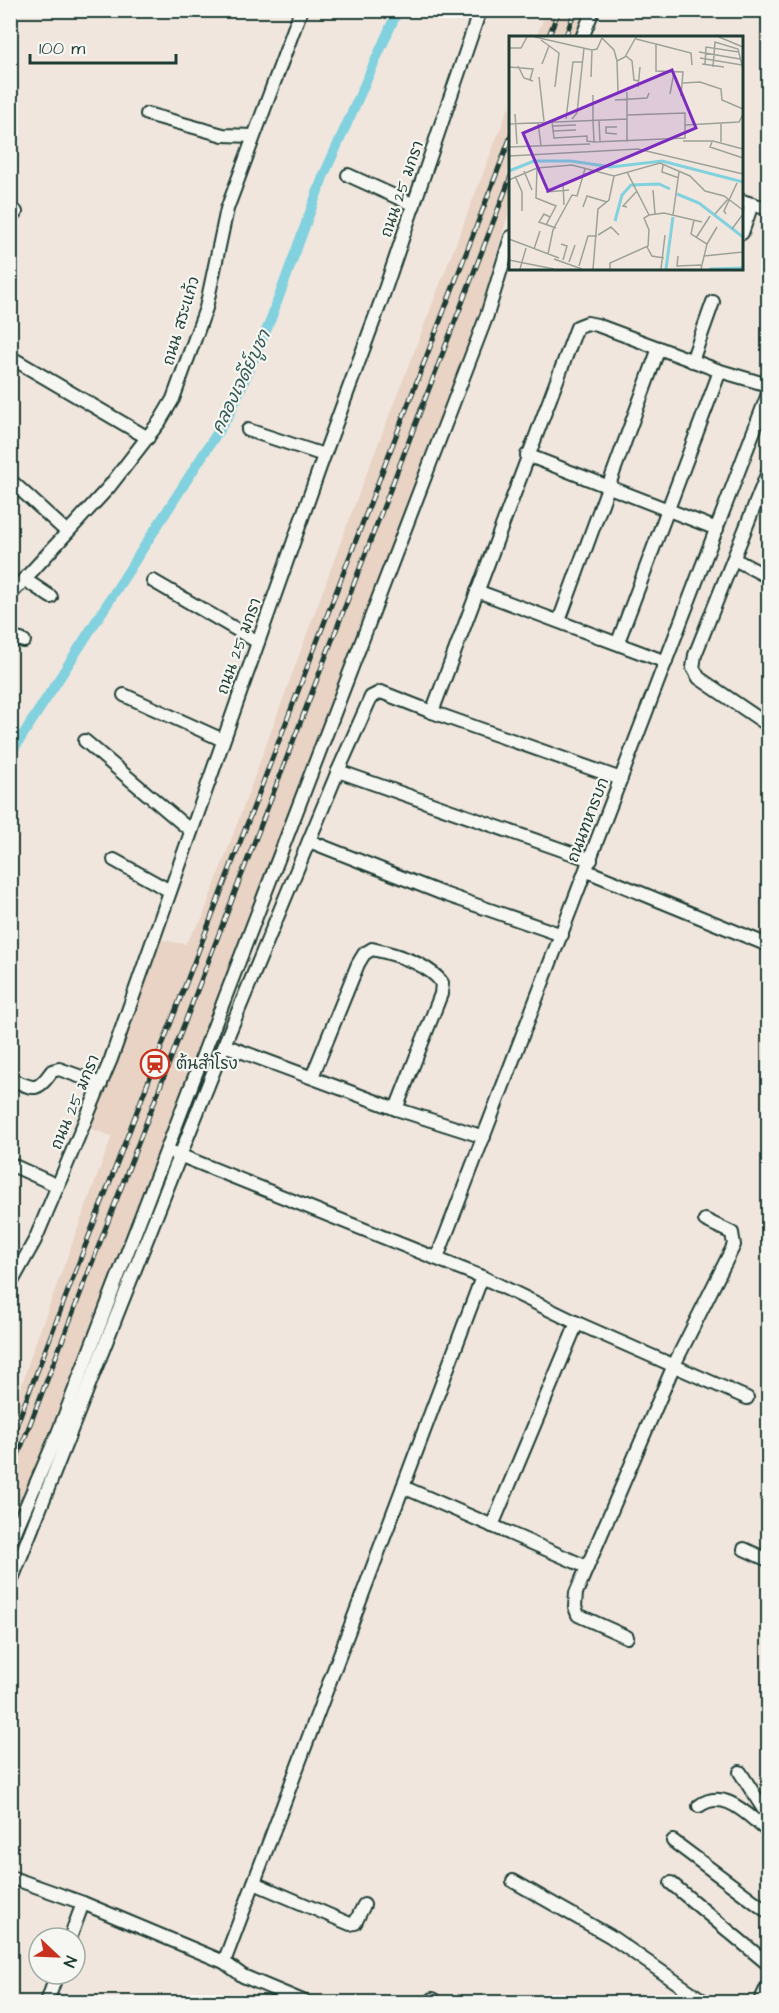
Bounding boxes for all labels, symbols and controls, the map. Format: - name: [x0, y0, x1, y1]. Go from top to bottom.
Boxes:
- scale bar: [30, 27, 176, 65]
- text: 100 m: [39, 36, 85, 61]
- inset map: [509, 36, 743, 270]
- street label: ถนน 25 มกรา: [375, 138, 429, 240]
- street label: ถนน สระแก้ว: [157, 274, 205, 368]
- water label: คลองเจดีย์บูชา: [205, 325, 277, 438]
- street label: ถนน 25 มกรา: [211, 595, 267, 697]
- street label: ถนนทหารบก: [562, 774, 614, 866]
- station icon: ต้นสำโรง: [139, 1048, 171, 1080]
- street label: ถนน 25 มกรา: [45, 1051, 105, 1153]
- place label: ต้นสำโรง: [176, 1052, 238, 1075]
- north arrow: [27, 1926, 87, 1986]
- text: N: [58, 1953, 82, 1970]

